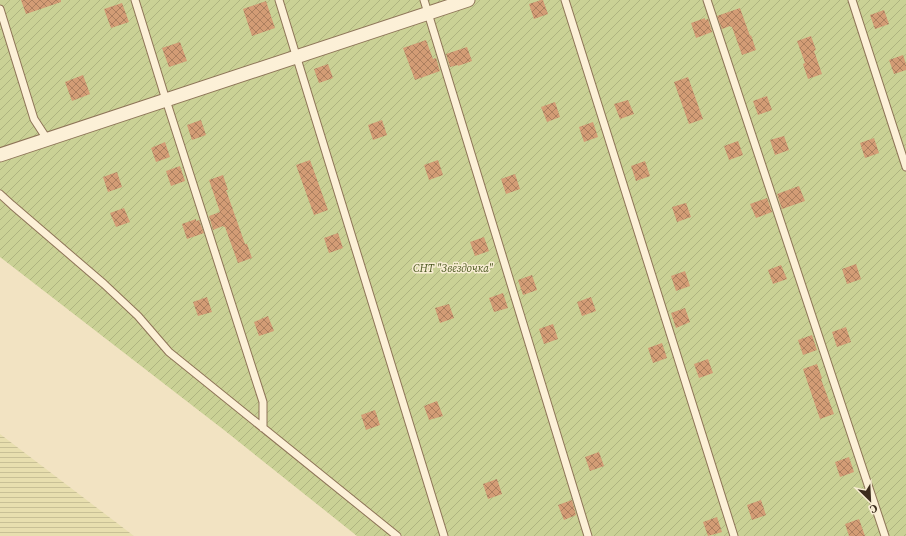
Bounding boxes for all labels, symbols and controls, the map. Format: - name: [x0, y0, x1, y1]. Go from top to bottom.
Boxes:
- park label: СНТ "Звёздочка": [413, 261, 493, 276]
- north arrow: [850, 480, 890, 520]
- text: С: [868, 500, 880, 517]

